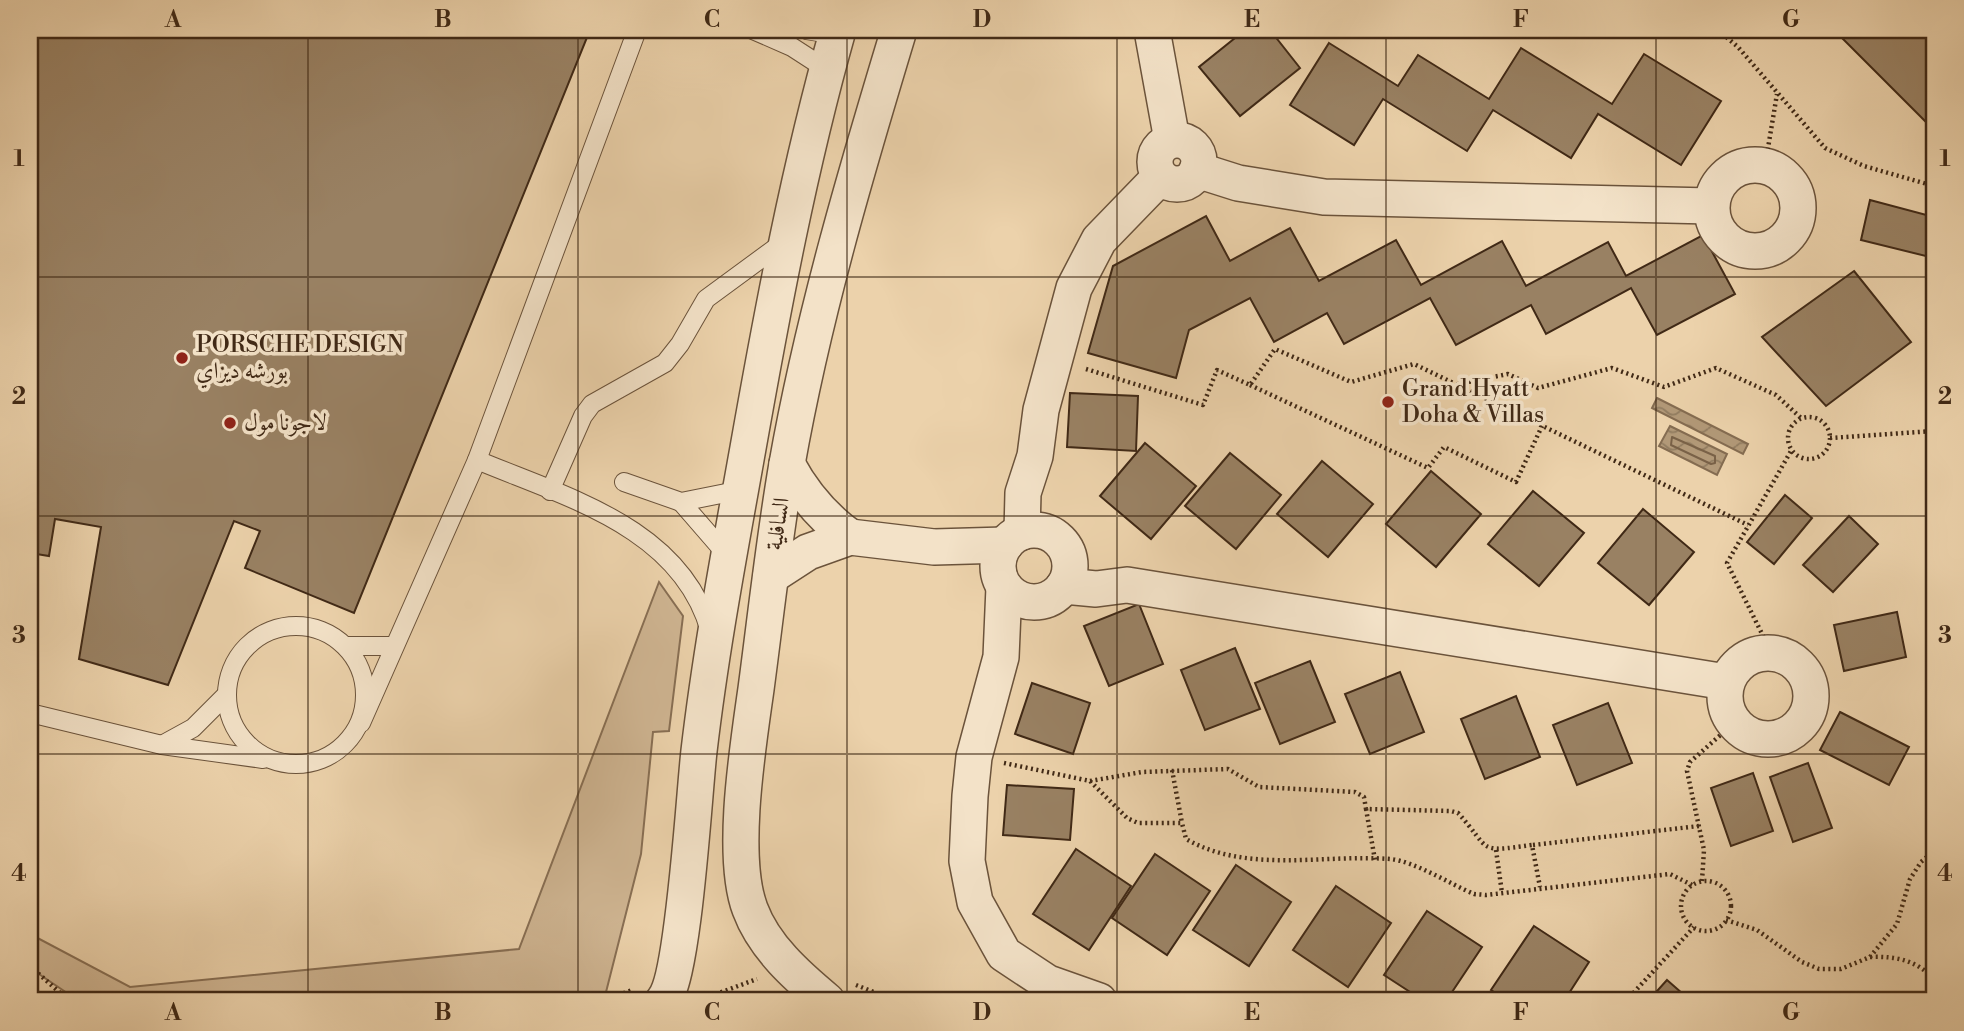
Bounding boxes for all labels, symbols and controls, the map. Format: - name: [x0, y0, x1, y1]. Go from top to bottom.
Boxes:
- text: A: [164, 6, 182, 34]
- text: B: [434, 6, 452, 34]
- text: C: [704, 6, 720, 34]
- text: D: [973, 6, 991, 34]
- text: E: [1244, 6, 1260, 34]
- text: F: [1513, 6, 1529, 34]
- text: G: [1782, 6, 1800, 34]
- text: 1: [13, 145, 25, 173]
- text: 1: [1939, 145, 1951, 173]
- place label: PORSCHE DESIGN بورشه ديزاي: [196, 331, 404, 389]
- marker: PORSCHE DESIGN بورشه ديزاي: [174, 350, 190, 366]
- place label: Grand Hyatt Doha & Villas: [1402, 375, 1544, 429]
- text: 2: [12, 383, 26, 411]
- text: 2: [1938, 383, 1952, 411]
- marker: Grand Hyatt Doha & Villas: [1380, 394, 1396, 410]
- place label: لاجونا مول: [244, 409, 327, 437]
- marker: لاجونا مول: [222, 415, 238, 431]
- street label: السافلية: [760, 496, 796, 552]
- text: 3: [12, 622, 26, 650]
- text: 3: [1938, 622, 1952, 650]
- text: 4: [11, 860, 27, 888]
- text: 4: [1937, 860, 1953, 888]
- text: A: [164, 999, 182, 1027]
- text: B: [434, 999, 452, 1027]
- text: C: [704, 999, 720, 1027]
- text: D: [973, 999, 991, 1027]
- text: E: [1244, 999, 1260, 1027]
- text: F: [1513, 999, 1529, 1027]
- text: G: [1782, 999, 1800, 1027]

